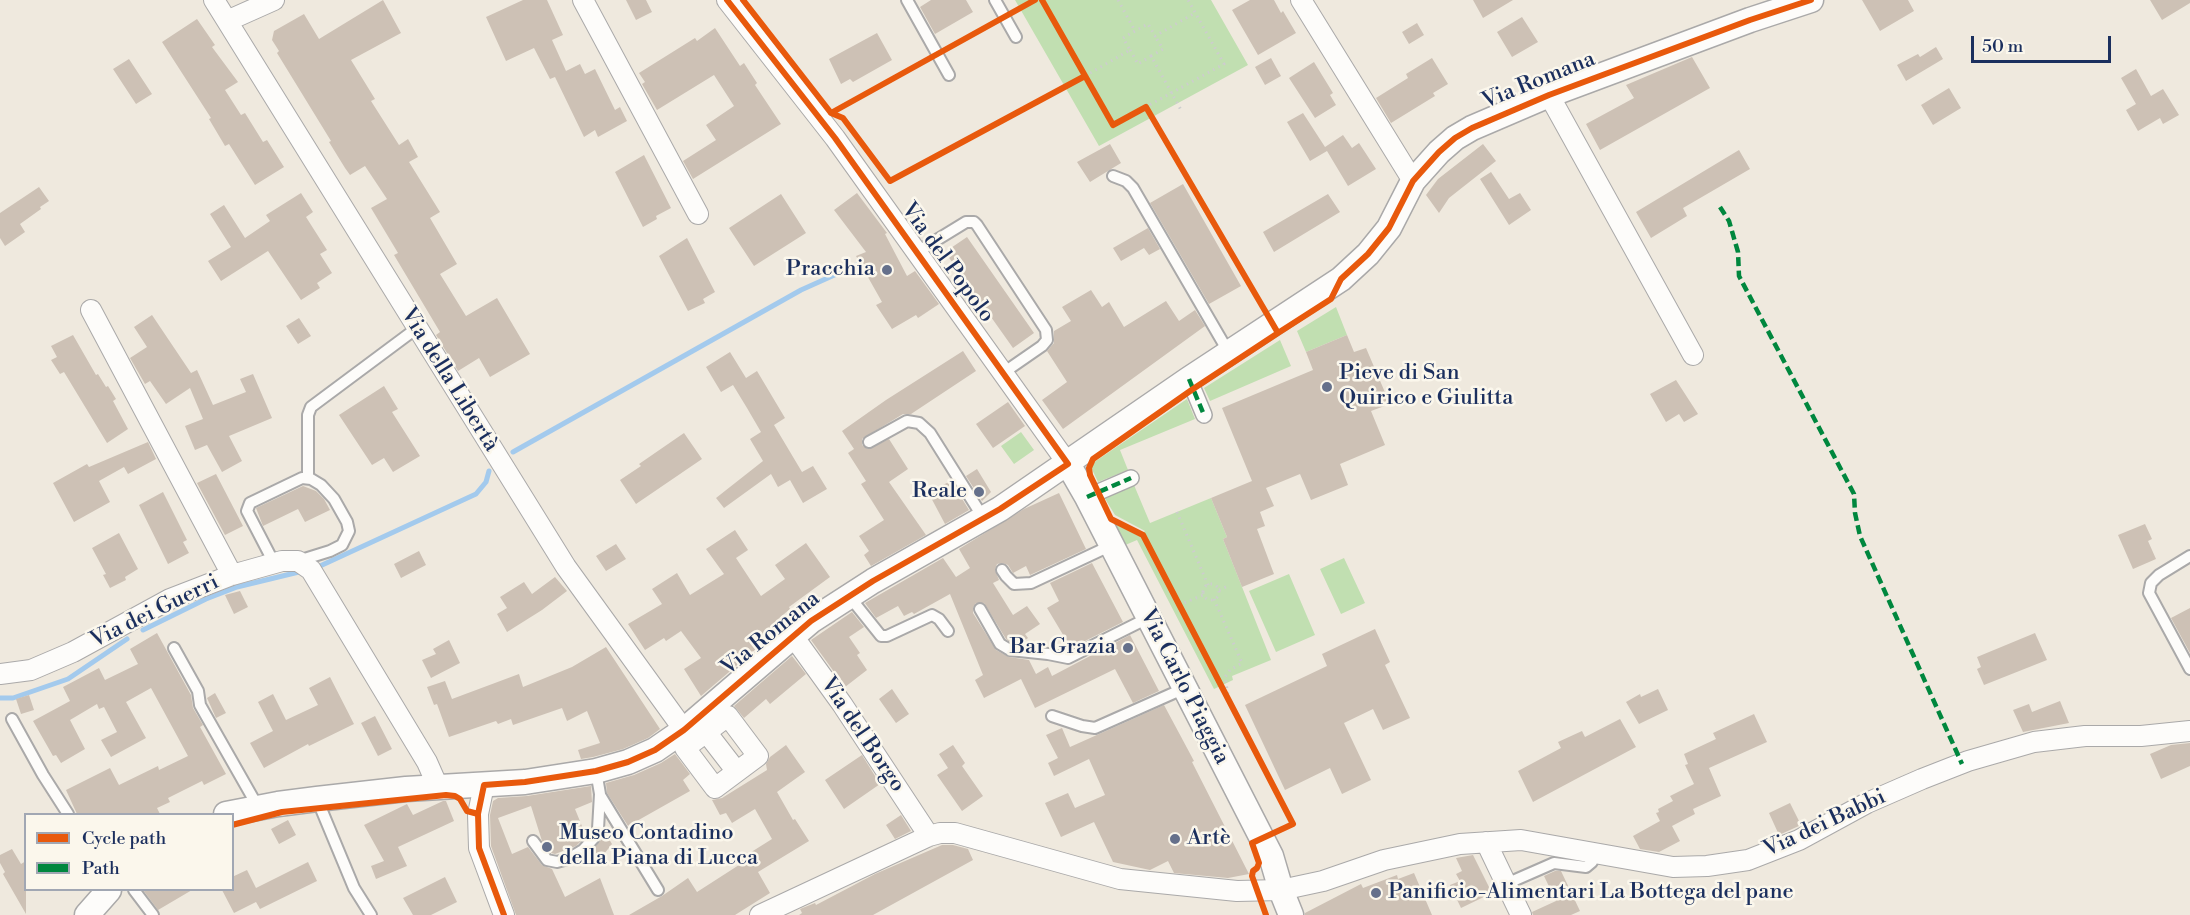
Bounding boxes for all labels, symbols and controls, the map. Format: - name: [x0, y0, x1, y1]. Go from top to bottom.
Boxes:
- scale bar: [1974, 24, 2114, 62]
- text: 50 m: [1982, 35, 2023, 58]
- street label: Via Romana: [1479, 46, 1599, 116]
- street label: Via del Popolo: [895, 198, 999, 328]
- place label: Pracchia: [786, 257, 875, 283]
- marker: Pracchia: [880, 263, 894, 277]
- street label: Via della Libertà: [394, 303, 504, 457]
- place label: Pieve di San Quirico e Giulitta: [1339, 361, 1513, 412]
- marker: Pieve di San Quirico e Giulitta: [1320, 380, 1334, 394]
- place label: Reale: [912, 479, 967, 505]
- marker: Reale: [972, 485, 986, 499]
- street label: Via dei Guerri: [86, 569, 224, 655]
- street label: Via Romana: [716, 586, 826, 682]
- street label: Via Carlo Piaggia: [1133, 605, 1235, 769]
- place label: Bar Grazia: [1010, 635, 1116, 661]
- marker: Bar Grazia: [1121, 641, 1135, 655]
- street label: Via del Borgo: [814, 673, 910, 797]
- street label: Via dei Babbi: [1760, 784, 1890, 864]
- legend: [24, 813, 234, 891]
- place label: Museo Contadino della Piana di Lucca: [559, 821, 758, 872]
- place label: Artè: [1187, 826, 1231, 852]
- text: Cycle path: [82, 827, 166, 850]
- marker: Artè: [1168, 832, 1182, 846]
- marker: Museo Contadino della Piana di Lucca: [540, 840, 554, 854]
- text: Path: [82, 857, 120, 880]
- place label: Panificio-Alimentari La Bottega del pane: [1388, 880, 1794, 906]
- marker: Panificio-Alimentari La Bottega del pane: [1369, 886, 1383, 900]

